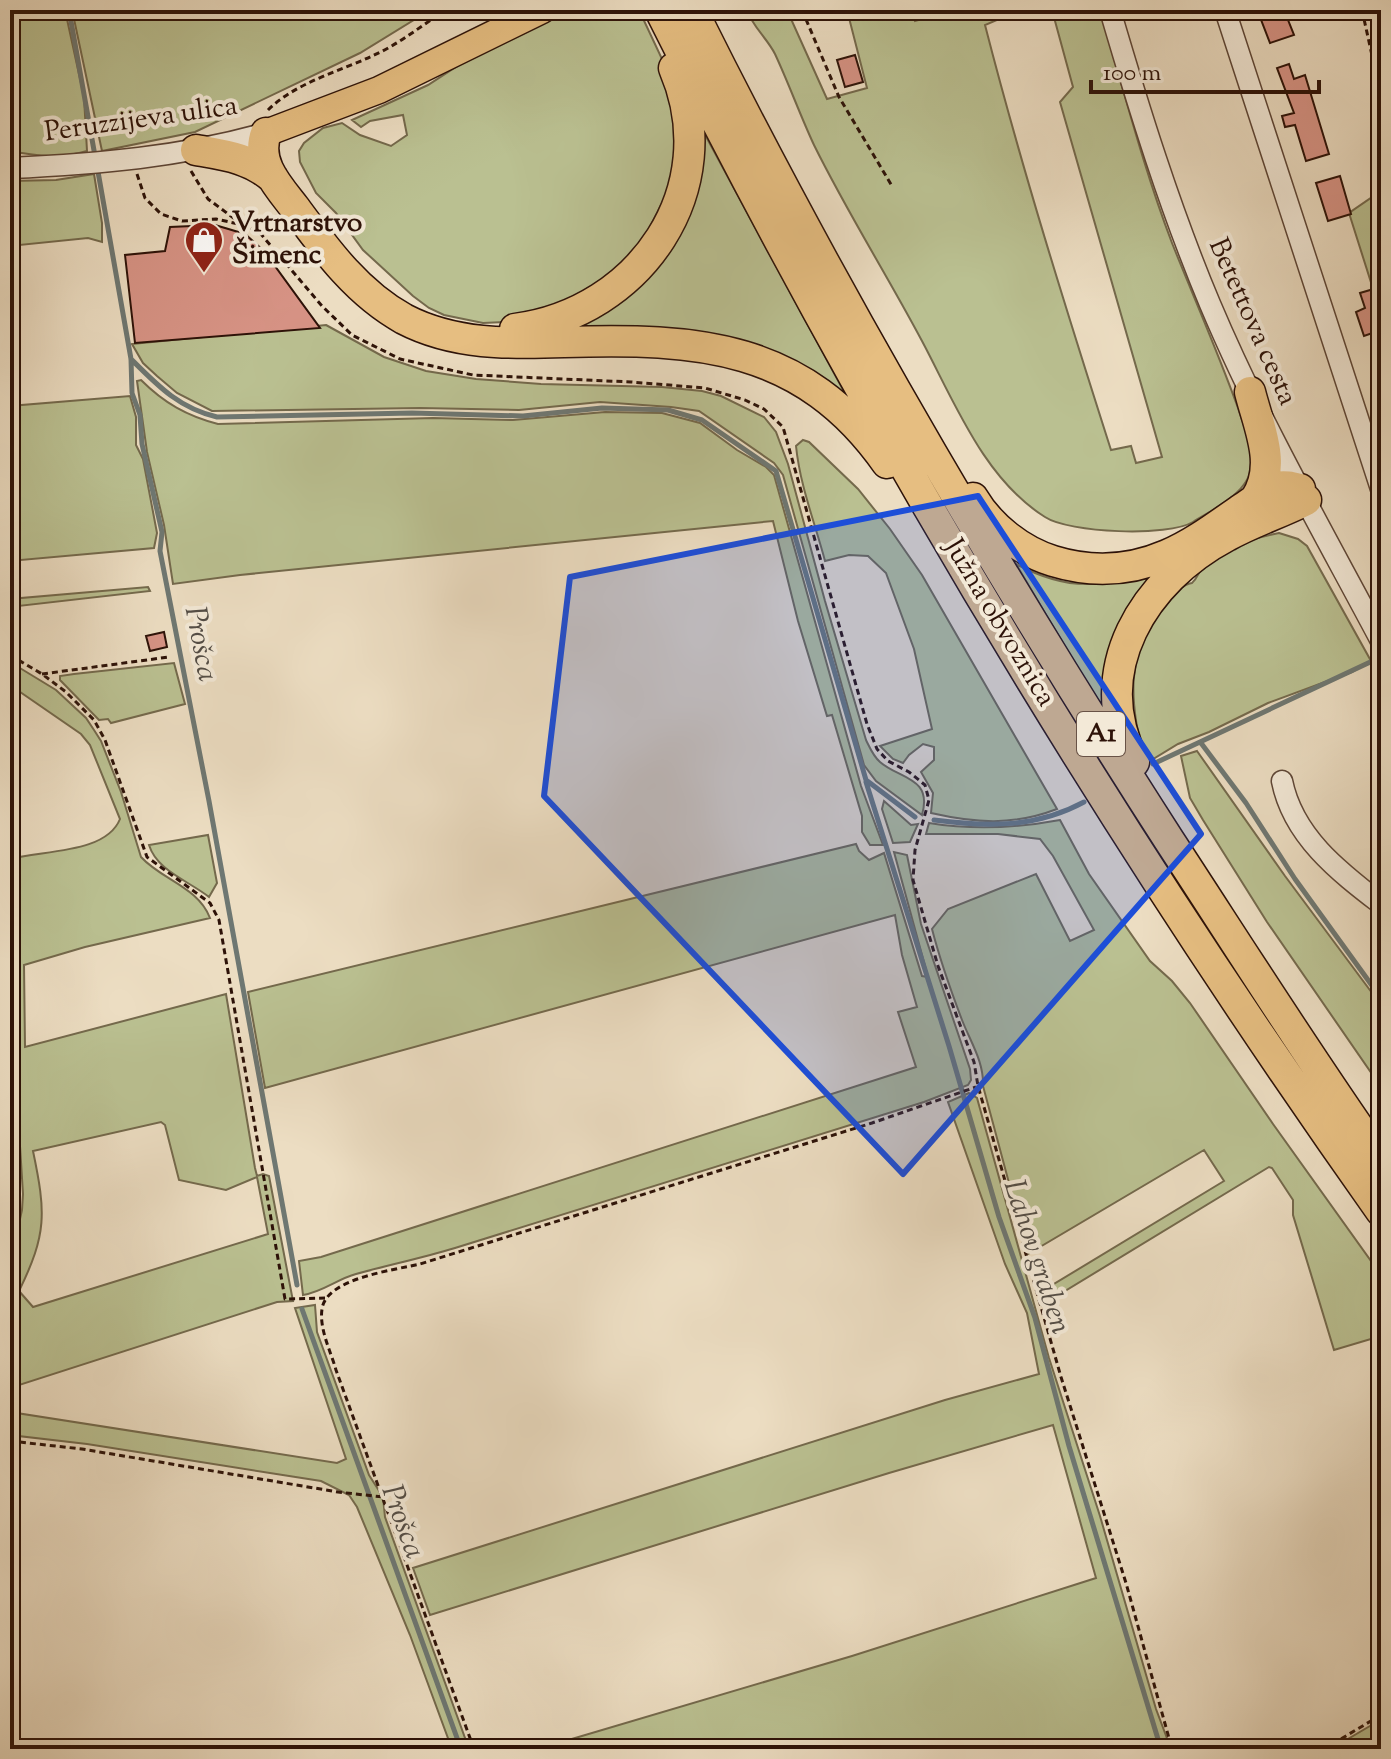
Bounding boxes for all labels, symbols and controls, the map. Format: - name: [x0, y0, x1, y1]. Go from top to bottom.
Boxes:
- scale bar: [1091, 44, 1319, 94]
- text: 100 m: [1103, 57, 1161, 91]
- street label: Peruzzijeva ulica: [42, 87, 240, 153]
- place label: Vrtnarstvo Šimenc: [232, 204, 362, 276]
- shop icon: Vrtnarstvo Šimenc: [183, 219, 225, 274]
- street label: Betettova cesta: [1197, 232, 1307, 412]
- street label: Južna obvoznica: [932, 530, 1065, 715]
- water label: Prošca: [172, 603, 228, 685]
- road number: A1: [1077, 712, 1125, 756]
- water label: Lahov graben: [991, 1174, 1081, 1340]
- water label: Prošca: [369, 1479, 435, 1565]

